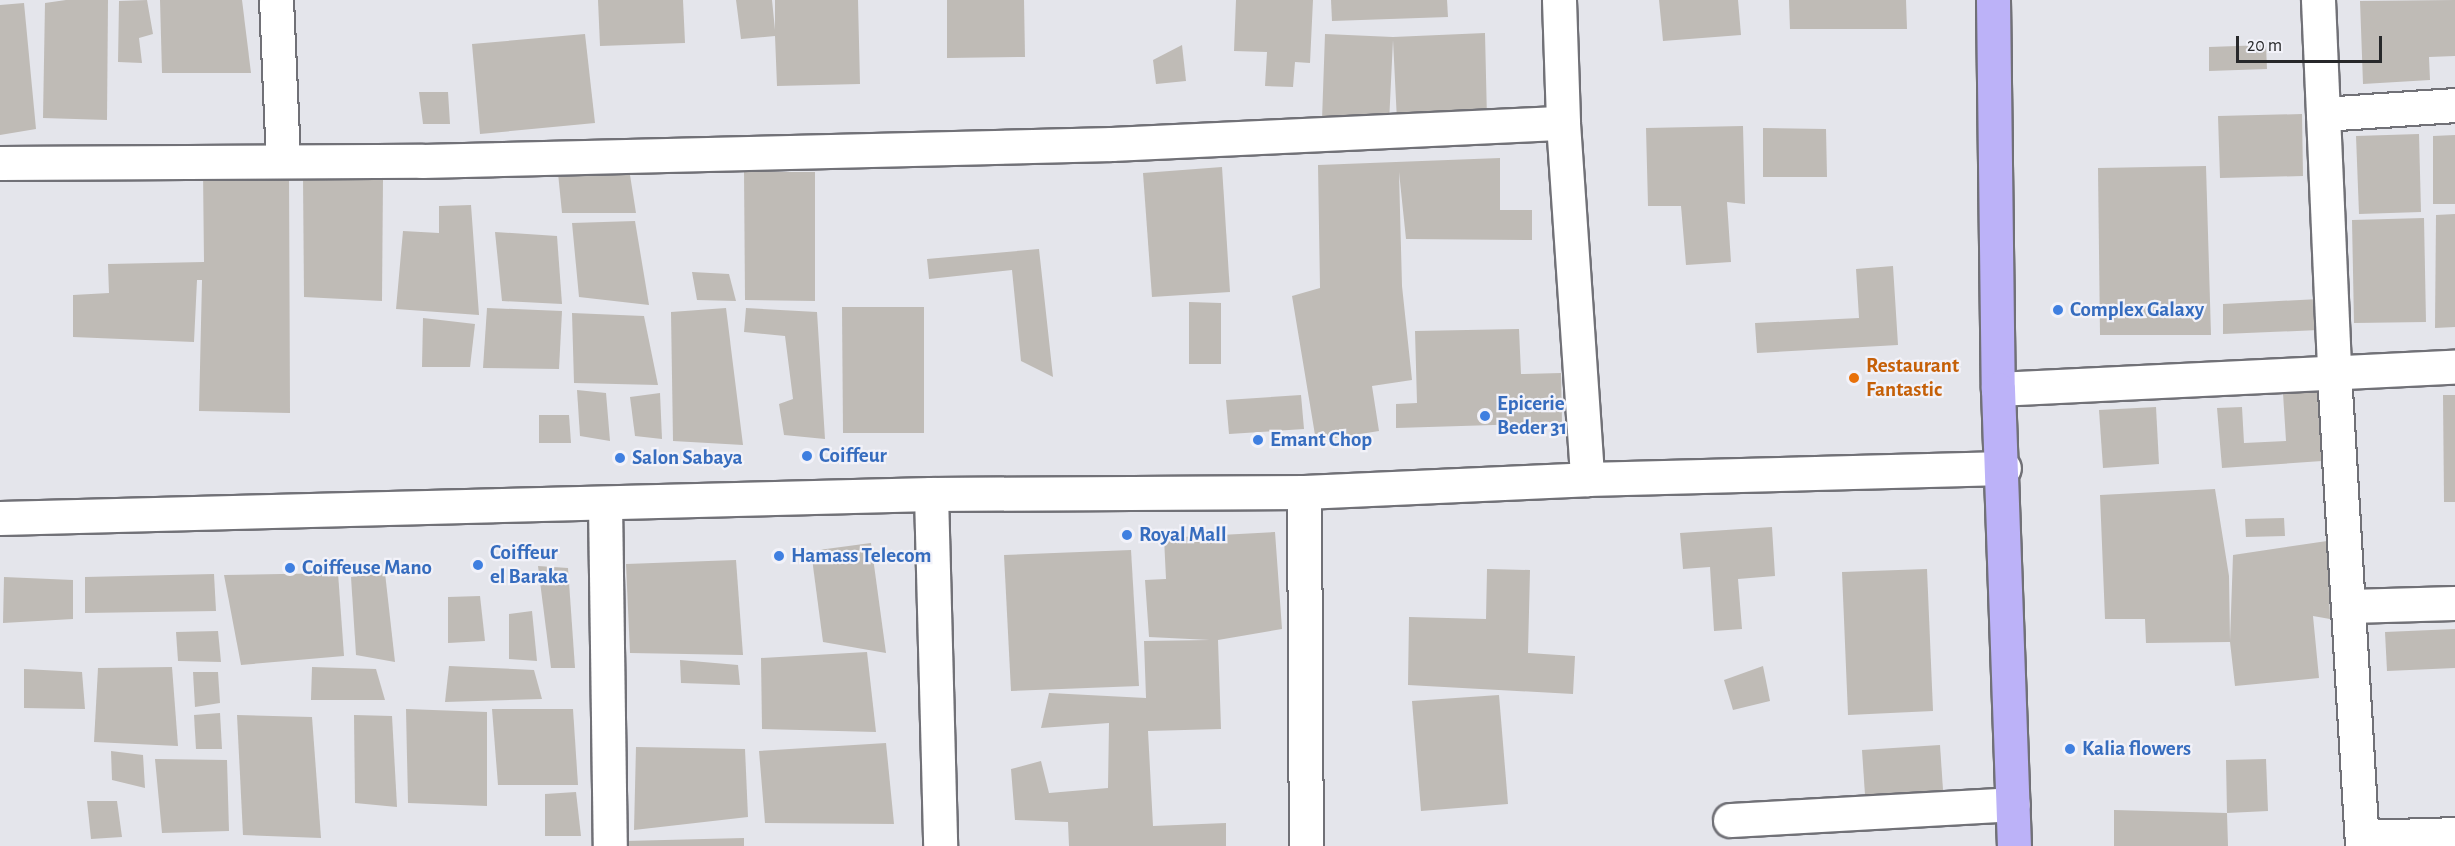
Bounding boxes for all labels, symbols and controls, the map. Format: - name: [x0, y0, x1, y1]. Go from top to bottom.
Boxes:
- scale bar: [2239, 24, 2384, 62]
- text: 20 m: [2247, 37, 2282, 55]
- place label: Complex Galaxy: [2070, 297, 2204, 323]
- marker: Complex Galaxy: [2051, 303, 2065, 317]
- place label: Restaurant Fantastic: [1866, 353, 1959, 403]
- marker: Restaurant Fantastic: [1847, 371, 1861, 385]
- place label: Epicerie Beder 31: [1497, 391, 1567, 441]
- marker: Epicerie Beder 31: [1478, 409, 1492, 423]
- place label: Emant Chop: [1270, 427, 1372, 453]
- marker: Emant Chop: [1251, 433, 1265, 447]
- place label: Coiffeur: [819, 443, 887, 469]
- place label: Salon Sabaya: [632, 445, 743, 471]
- marker: Coiffeur: [800, 449, 814, 463]
- marker: Salon Sabaya: [613, 451, 627, 465]
- place label: Royal Mall: [1139, 522, 1226, 548]
- marker: Royal Mall: [1120, 528, 1134, 542]
- place label: Coiffeur el Baraka: [490, 540, 568, 590]
- place label: Hamass Telecom: [791, 543, 931, 569]
- marker: Hamass Telecom: [772, 549, 786, 563]
- place label: Coiffeuse Mano: [302, 555, 432, 581]
- marker: Coiffeur el Baraka: [471, 558, 485, 572]
- marker: Coiffeuse Mano: [283, 561, 297, 575]
- place label: Kalia flowers: [2082, 736, 2191, 762]
- marker: Kalia flowers: [2063, 742, 2077, 756]

